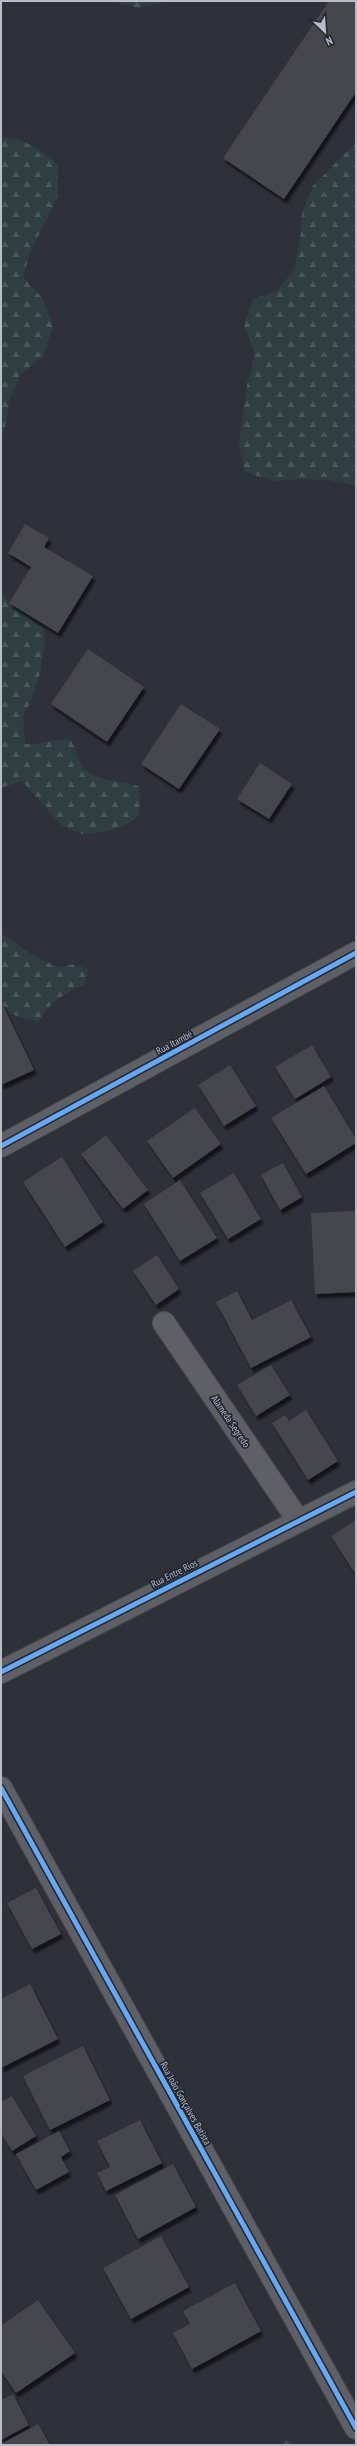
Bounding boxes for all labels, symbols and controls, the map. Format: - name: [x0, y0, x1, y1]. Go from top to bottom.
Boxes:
- north arrow: [305, 12, 345, 52]
- text: N: [324, 33, 335, 49]
- street label: Rua Itambé: [154, 1027, 195, 1057]
- street label: Alameda Segredo: [208, 1393, 253, 1450]
- street label: Rua Entre Rios: [149, 1556, 200, 1591]
- street label: Rua João Gonçalves Batista: [157, 2059, 214, 2147]

